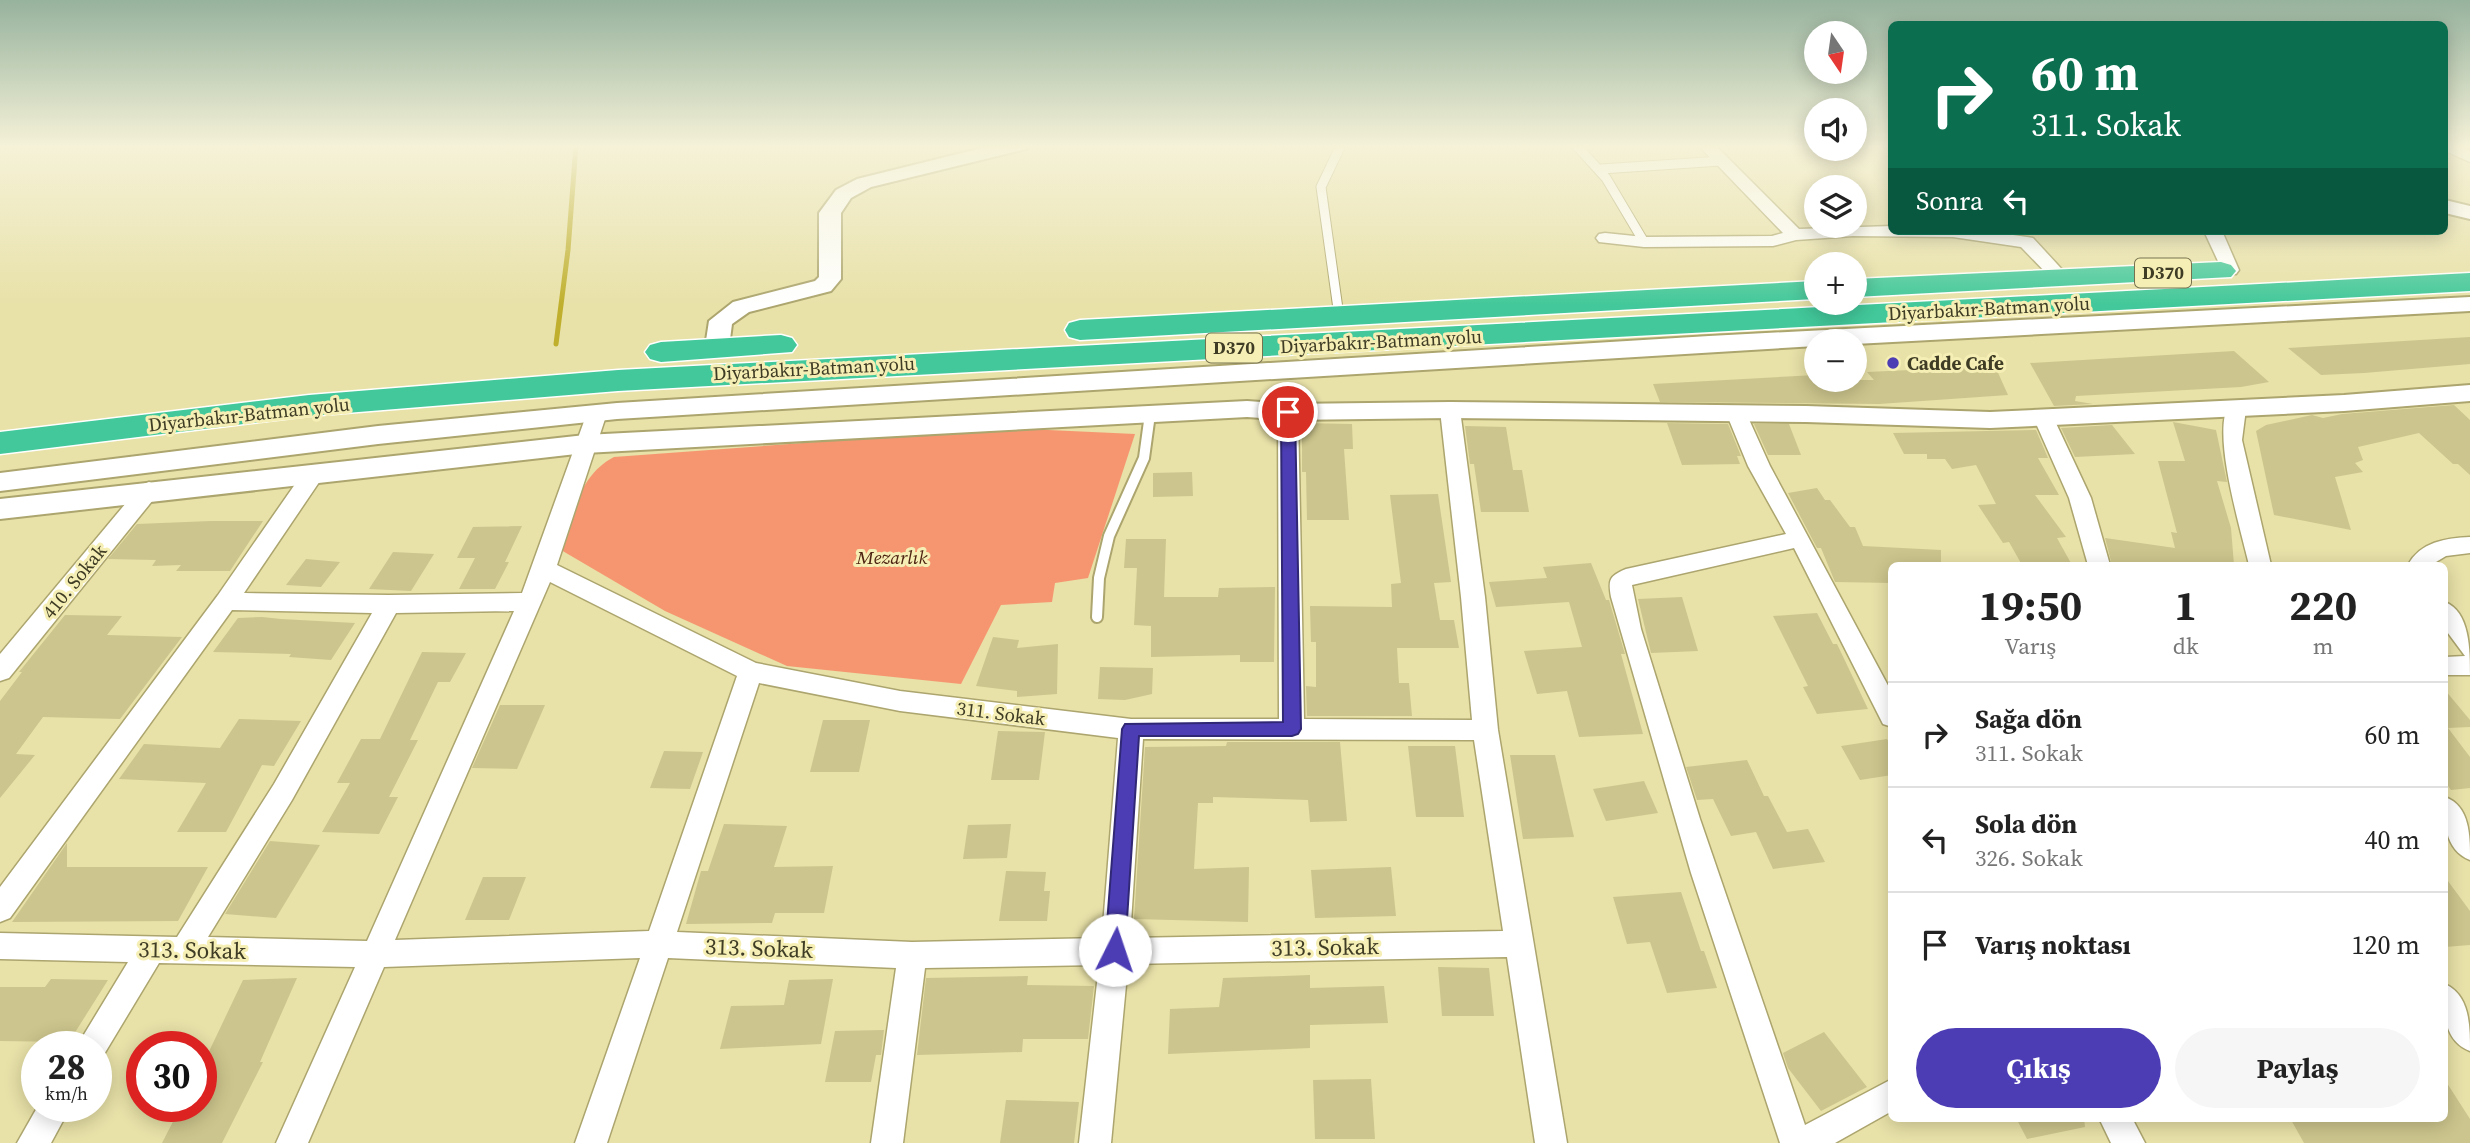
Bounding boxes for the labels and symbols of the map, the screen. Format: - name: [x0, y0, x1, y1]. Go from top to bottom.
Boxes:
- north arrow: [1804, 21, 1867, 84]
- road number: D370: [2135, 258, 2191, 288]
- street label: Diyarbakır-Batman yolu: [1887, 290, 2091, 326]
- street label: Diyarbakır-Batman yolu: [1279, 323, 1483, 359]
- road number: D370: [1206, 334, 1262, 362]
- street label: Diyarbakır-Batman yolu: [712, 350, 916, 386]
- place label: Cadde Cafe: [1907, 350, 2004, 376]
- marker: Cadde Cafe: [1885, 355, 1901, 371]
- pin: [1258, 382, 1318, 442]
- street label: Diyarbakır-Batman yolu: [147, 390, 351, 438]
- street label: 410. Sokak: [36, 538, 113, 624]
- park label: Mezarlık: [856, 544, 927, 570]
- street label: 311. Sokak: [955, 695, 1047, 731]
- position arrow: [1078, 913, 1152, 987]
- street label: 313. Sokak: [705, 930, 814, 966]
- street label: 313. Sokak: [1271, 930, 1380, 964]
- street label: 313. Sokak: [138, 933, 247, 967]
- speed limit sign: 30: [126, 1031, 217, 1122]

